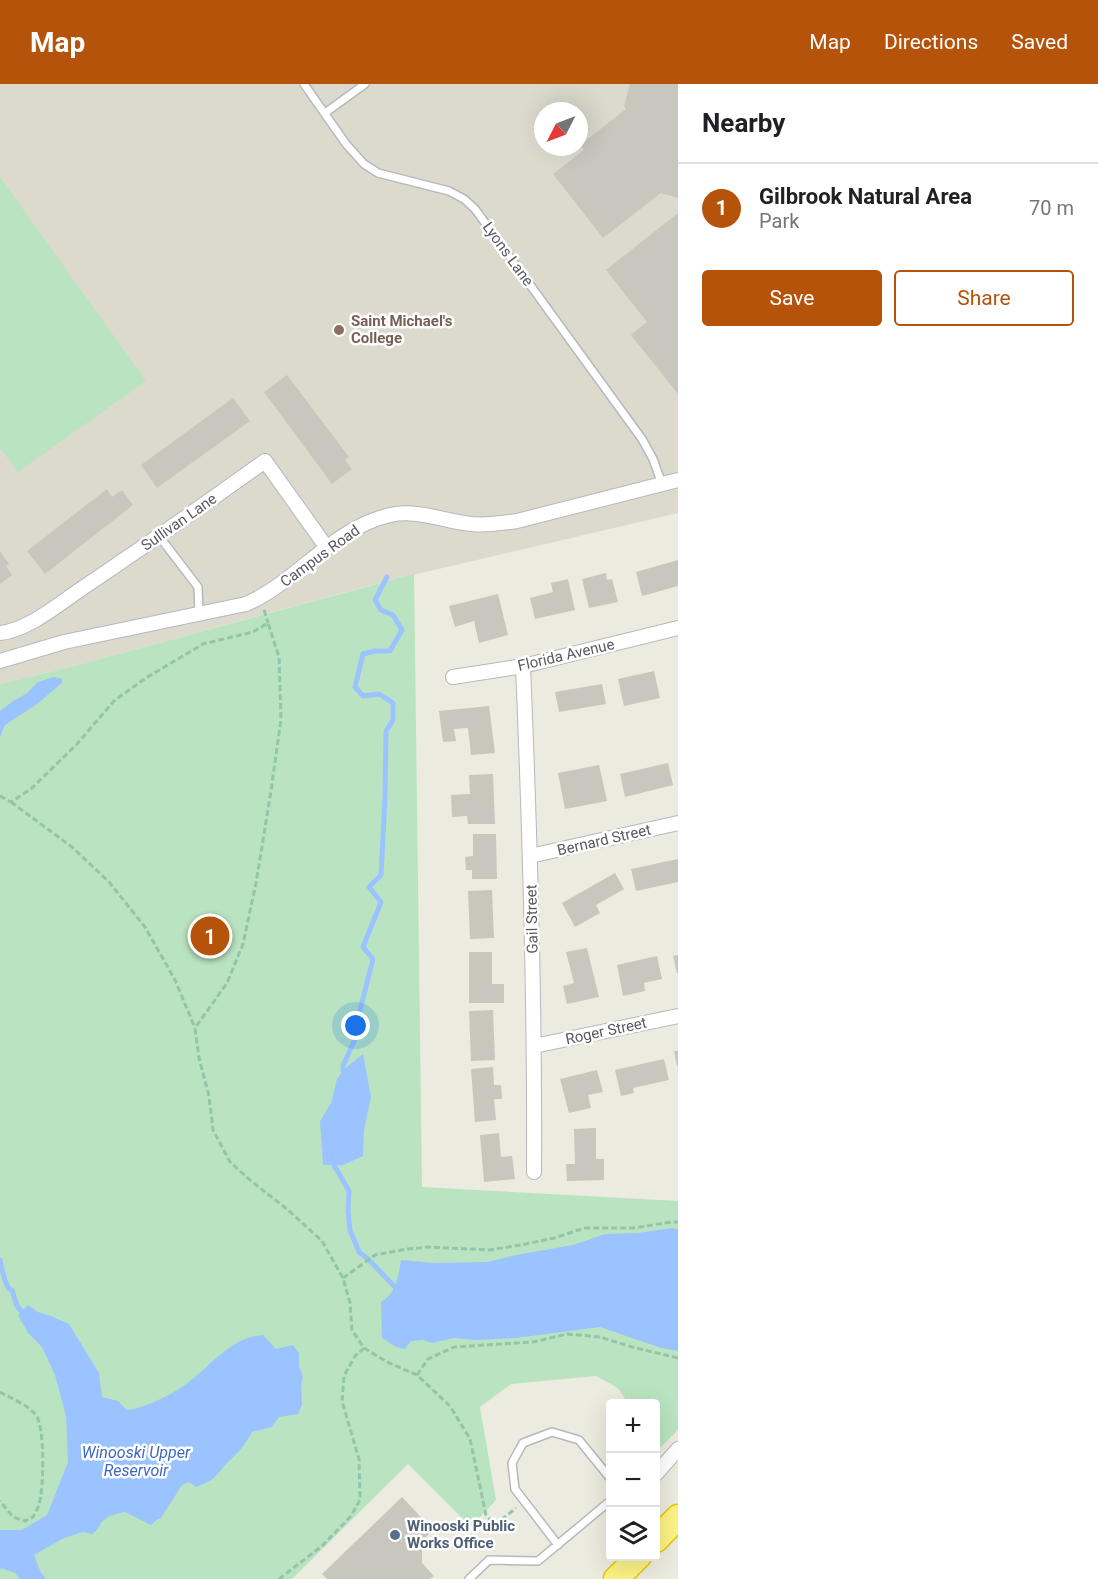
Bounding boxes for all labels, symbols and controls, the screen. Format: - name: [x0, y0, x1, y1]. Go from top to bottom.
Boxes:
- text: Map: [30, 26, 85, 59]
- text: Map: [809, 30, 851, 54]
- text: Directions: [884, 30, 978, 54]
- text: Saved: [1011, 30, 1068, 54]
- north arrow: [534, 102, 588, 156]
- text: Nearby: [702, 108, 785, 138]
- text: Gilbrook Natural Area: [759, 184, 972, 209]
- text: 1: [716, 196, 727, 220]
- text: 70 m: [1029, 196, 1074, 220]
- text: Park: [759, 209, 799, 233]
- street label: Lyons Lane: [479, 218, 537, 290]
- button: Save: [702, 270, 882, 326]
- button: Share: [894, 270, 1074, 326]
- place label: Saint Michael's College: [351, 312, 453, 347]
- marker: Saint Michael's College: [332, 323, 346, 337]
- street label: Sullivan Lane: [138, 489, 220, 555]
- street label: Campus Road: [277, 521, 363, 591]
- street label: Florida Avenue: [516, 635, 616, 675]
- street label: Bernard Street: [555, 820, 653, 860]
- street label: Gail Street: [522, 884, 542, 954]
- pin: 1: [190, 914, 230, 958]
- your location: [341, 1011, 370, 1040]
- street label: Roger Street: [564, 1014, 648, 1048]
- map controls: [606, 1399, 660, 1561]
- button: +: [606, 1399, 660, 1453]
- water label: Winooski Upper Reservoir: [82, 1443, 191, 1480]
- button: −: [606, 1453, 660, 1507]
- button: layers: [606, 1507, 660, 1561]
- place label: Winooski Public Works Office: [407, 1517, 515, 1552]
- marker: Winooski Public Works Office: [388, 1528, 402, 1542]

